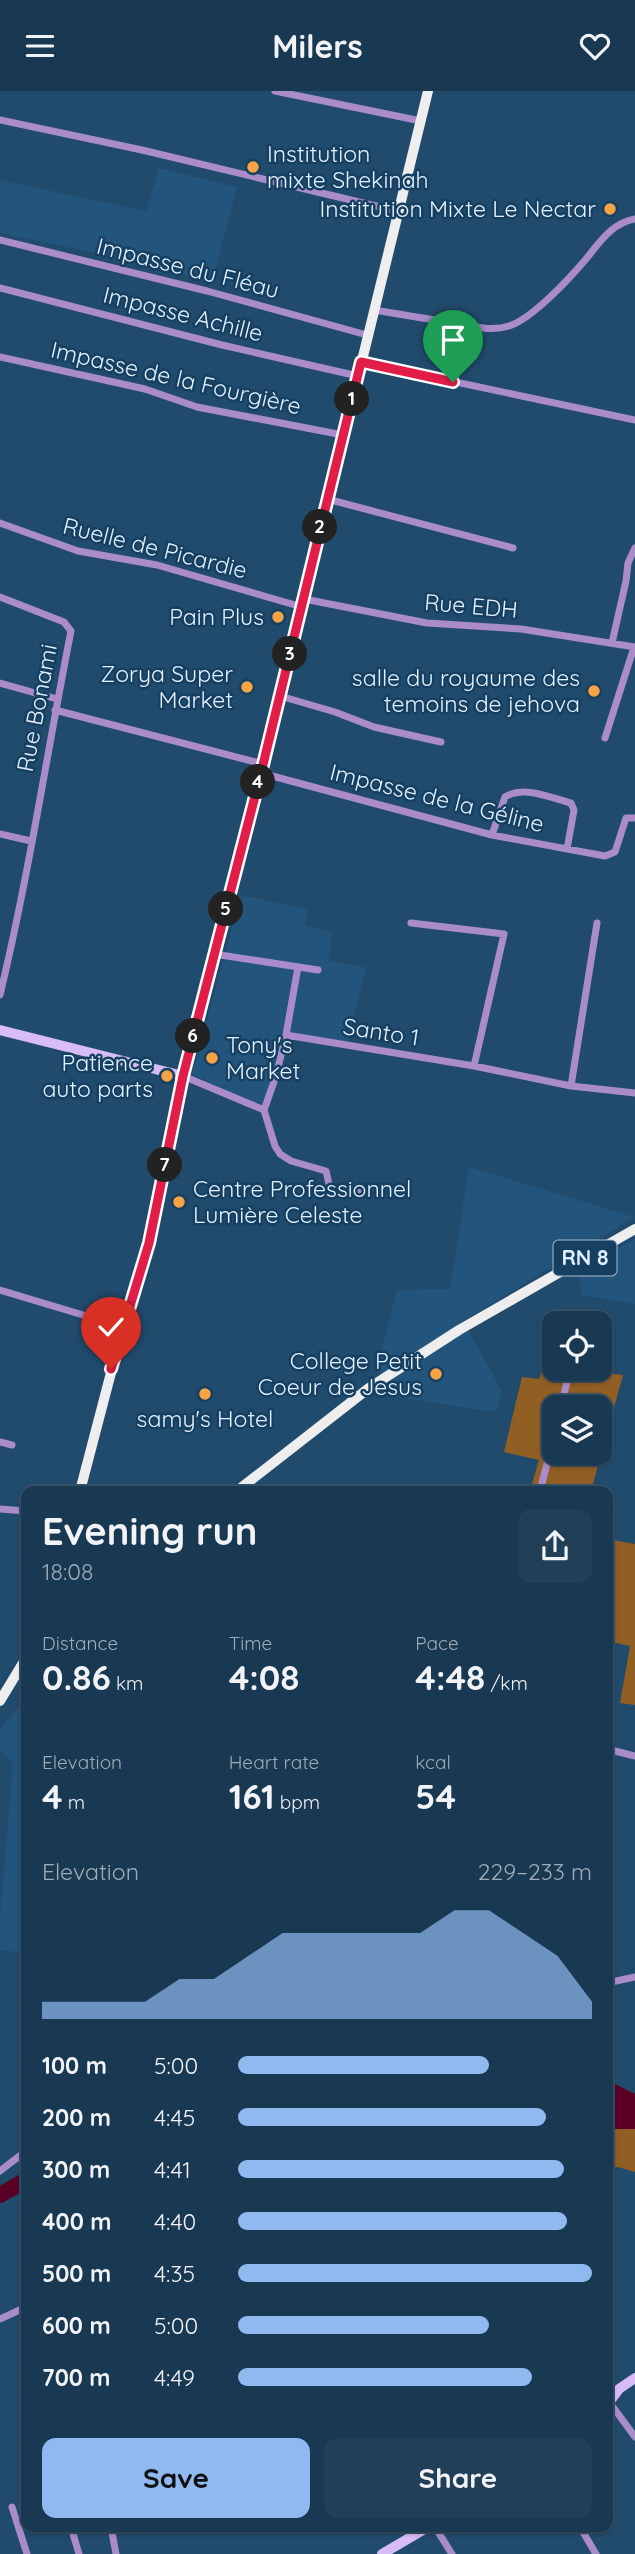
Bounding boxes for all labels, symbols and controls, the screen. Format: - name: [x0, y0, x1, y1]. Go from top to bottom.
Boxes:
- text: Milers: [272, 26, 363, 66]
- icon: menu: [21, 27, 59, 65]
- icon: heart: [576, 27, 614, 65]
- place label: Institution mixte Shekinah: [267, 139, 429, 194]
- marker: Institution mixte Shekinah: [245, 159, 261, 175]
- place label: Institution Mixte Le Nectar: [319, 194, 596, 223]
- marker: Institution Mixte Le Nectar: [602, 201, 618, 217]
- street label: Impasse du Fléau: [94, 231, 282, 304]
- street label: Impasse Achille: [100, 280, 266, 347]
- pin: [423, 310, 483, 382]
- icon: arrive: [434, 321, 472, 359]
- street label: Impasse de la Fourgière: [48, 335, 304, 420]
- pin: 1: [334, 381, 370, 417]
- text: 1: [348, 386, 355, 410]
- pin: 2: [302, 509, 338, 544]
- street label: Ruelle de Picardie: [60, 511, 250, 584]
- text: 2: [314, 514, 325, 538]
- street label: Rue EDH: [423, 587, 519, 624]
- place label: Pain Plus: [169, 602, 264, 631]
- marker: Pain Plus: [270, 609, 286, 625]
- pin: 3: [272, 637, 308, 671]
- text: 3: [284, 641, 295, 665]
- street label: Rue Bonami: [10, 642, 63, 774]
- place label: Zorya Super Market: [100, 659, 233, 714]
- place label: salle du royaume des temoins de jehova: [352, 663, 580, 718]
- marker: Zorya Super Market: [239, 679, 255, 695]
- marker: salle du royaume des temoins de jehova: [586, 683, 602, 699]
- street label: Impasse de la Géline: [327, 757, 547, 838]
- pin: 4: [240, 765, 276, 799]
- text: 4: [252, 769, 263, 793]
- pin: 5: [208, 891, 244, 927]
- text: 5: [220, 896, 231, 920]
- street label: Santo 1: [341, 1011, 421, 1052]
- pin: 6: [176, 1019, 210, 1053]
- text: 6: [187, 1023, 198, 1047]
- place label: Tony's Market: [226, 1030, 301, 1085]
- place label: Patience auto parts: [43, 1048, 153, 1103]
- marker: Tony's Market: [204, 1050, 220, 1066]
- marker: Patience auto parts: [159, 1068, 175, 1084]
- pin: 7: [148, 1147, 182, 1183]
- text: 7: [159, 1152, 170, 1176]
- place label: Centre Professionnel Lumière Celeste: [193, 1174, 411, 1229]
- marker: Centre Professionnel Lumière Celeste: [171, 1194, 187, 1210]
- road number: RN 8: [554, 1241, 616, 1275]
- pin: [81, 1297, 141, 1369]
- icon: check: [92, 1308, 130, 1346]
- map controls: [542, 1311, 612, 1465]
- button: locate: [542, 1311, 612, 1381]
- place label: College Petit Coeur de Jesus: [258, 1346, 422, 1401]
- marker: College Petit Coeur de Jesus: [428, 1366, 444, 1382]
- marker: samy's Hotel: [197, 1386, 213, 1402]
- button: layers: [542, 1395, 612, 1465]
- place label: samy's Hotel: [137, 1404, 273, 1433]
- text: Evening run: [42, 1507, 257, 1555]
- button: share: [518, 1509, 592, 1583]
- text: 18:08: [42, 1557, 93, 1586]
- text: Distance: [42, 1631, 118, 1655]
- text: Time: [229, 1631, 272, 1655]
- text: Pace: [415, 1631, 459, 1655]
- text: 0.86: [42, 1655, 111, 1699]
- text: 4:08: [229, 1655, 299, 1699]
- text: 4:48: [415, 1655, 485, 1699]
- text: km: [111, 1671, 143, 1695]
- text: /km: [485, 1671, 528, 1695]
- text: Elevation: [42, 1750, 122, 1774]
- text: Heart rate: [229, 1750, 319, 1774]
- text: kcal: [415, 1750, 451, 1774]
- text: 4: [42, 1774, 63, 1818]
- text: 161: [229, 1774, 275, 1818]
- text: 54: [415, 1774, 456, 1818]
- text: m: [63, 1790, 85, 1814]
- text: bpm: [275, 1790, 320, 1814]
- text: Elevation: [42, 1857, 139, 1886]
- text: 229–233 m: [478, 1857, 592, 1886]
- text: 100 m: [42, 2051, 107, 2080]
- text: 5:00: [154, 2051, 198, 2080]
- text: 200 m: [42, 2103, 111, 2132]
- text: 4:45: [154, 2103, 195, 2132]
- text: 300 m: [42, 2155, 110, 2184]
- text: 4:41: [154, 2155, 191, 2184]
- text: 400 m: [42, 2207, 111, 2236]
- text: 4:40: [154, 2207, 196, 2236]
- text: 500 m: [42, 2259, 111, 2288]
- text: 4:35: [154, 2259, 195, 2288]
- text: 600 m: [42, 2311, 111, 2340]
- text: 5:00: [154, 2311, 198, 2340]
- text: 700 m: [42, 2363, 111, 2392]
- text: 4:49: [154, 2363, 195, 2392]
- button: Save: [42, 2438, 310, 2518]
- button: Share: [324, 2438, 592, 2518]

